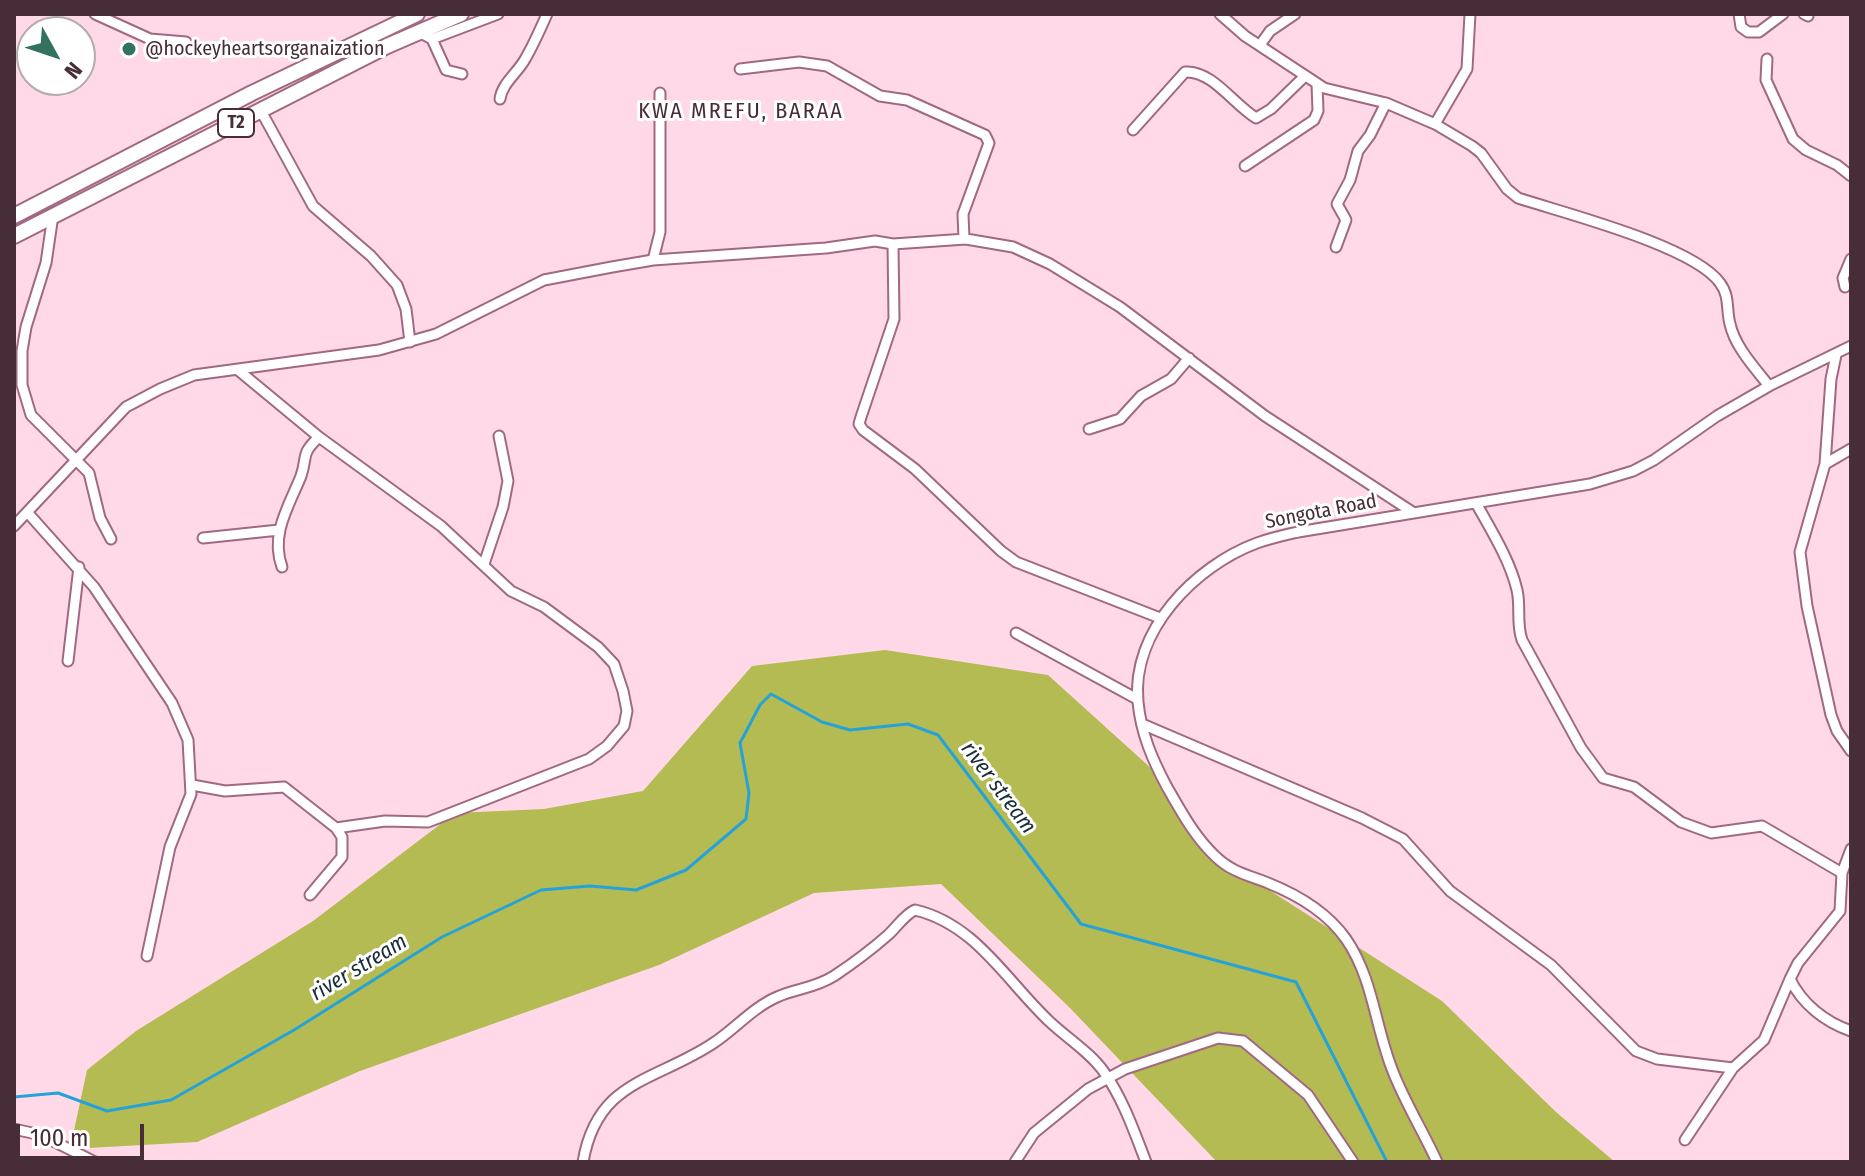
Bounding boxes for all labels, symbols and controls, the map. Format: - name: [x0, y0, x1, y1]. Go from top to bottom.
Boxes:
- north arrow: [16, 16, 96, 96]
- place label: @hockeyheartsorganaization: [145, 37, 385, 61]
- marker: @hockeyheartsorganaization: [120, 40, 138, 58]
- text: N: [59, 57, 88, 84]
- district label: KWA MREFU, BARAA: [638, 99, 844, 125]
- road number: T2: [218, 109, 254, 137]
- street label: Songota Road: [1263, 489, 1379, 535]
- water label: river stream: [955, 737, 1041, 839]
- water label: river stream: [306, 929, 412, 1007]
- scale bar: [20, 1108, 148, 1158]
- text: 100 m: [30, 1124, 88, 1152]

